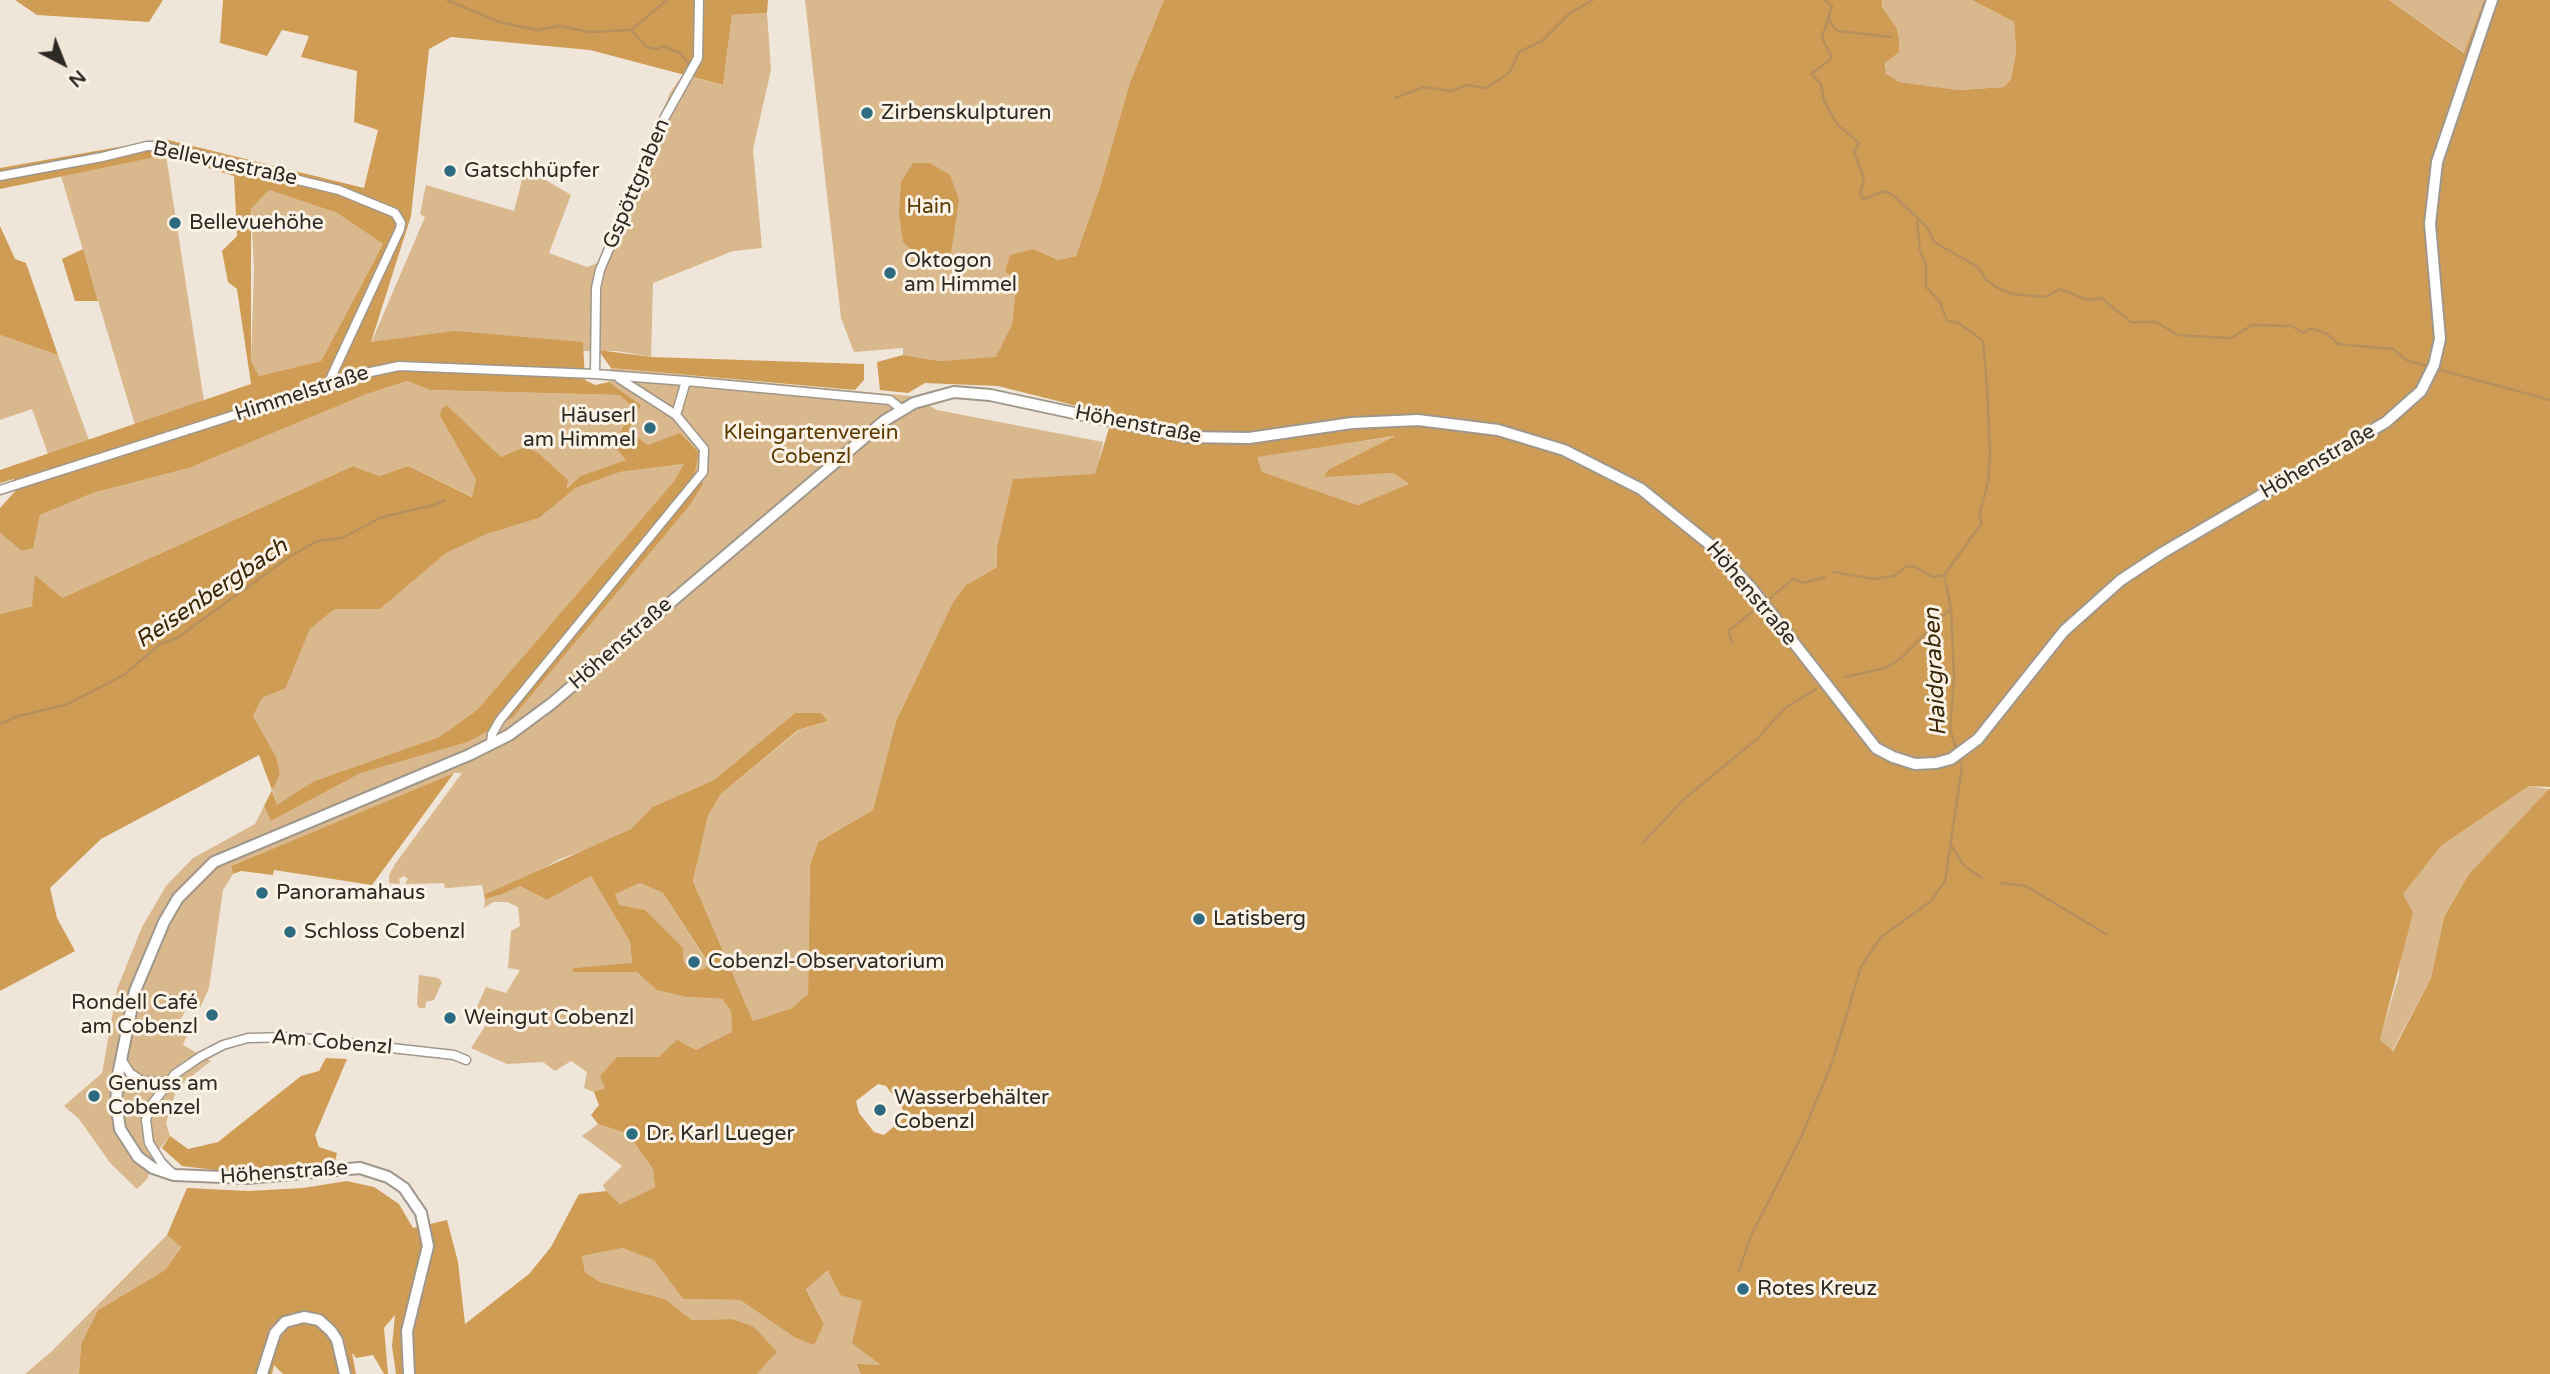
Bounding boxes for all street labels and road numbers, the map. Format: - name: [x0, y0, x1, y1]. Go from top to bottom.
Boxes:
- street label: Gspöttgraben: [598, 115, 676, 253]
- street label: Bellevuestraße: [151, 136, 299, 192]
- street label: Himmelstraße: [232, 361, 372, 427]
- street label: Höhenstraße: [1073, 400, 1203, 450]
- street label: Höhenstraße: [2256, 419, 2380, 505]
- street label: Höhenstraße: [1700, 537, 1802, 651]
- street label: Höhenstraße: [564, 592, 678, 696]
- street label: Am Cobenzl: [271, 1025, 393, 1061]
- street label: Höhenstraße: [219, 1156, 349, 1190]

